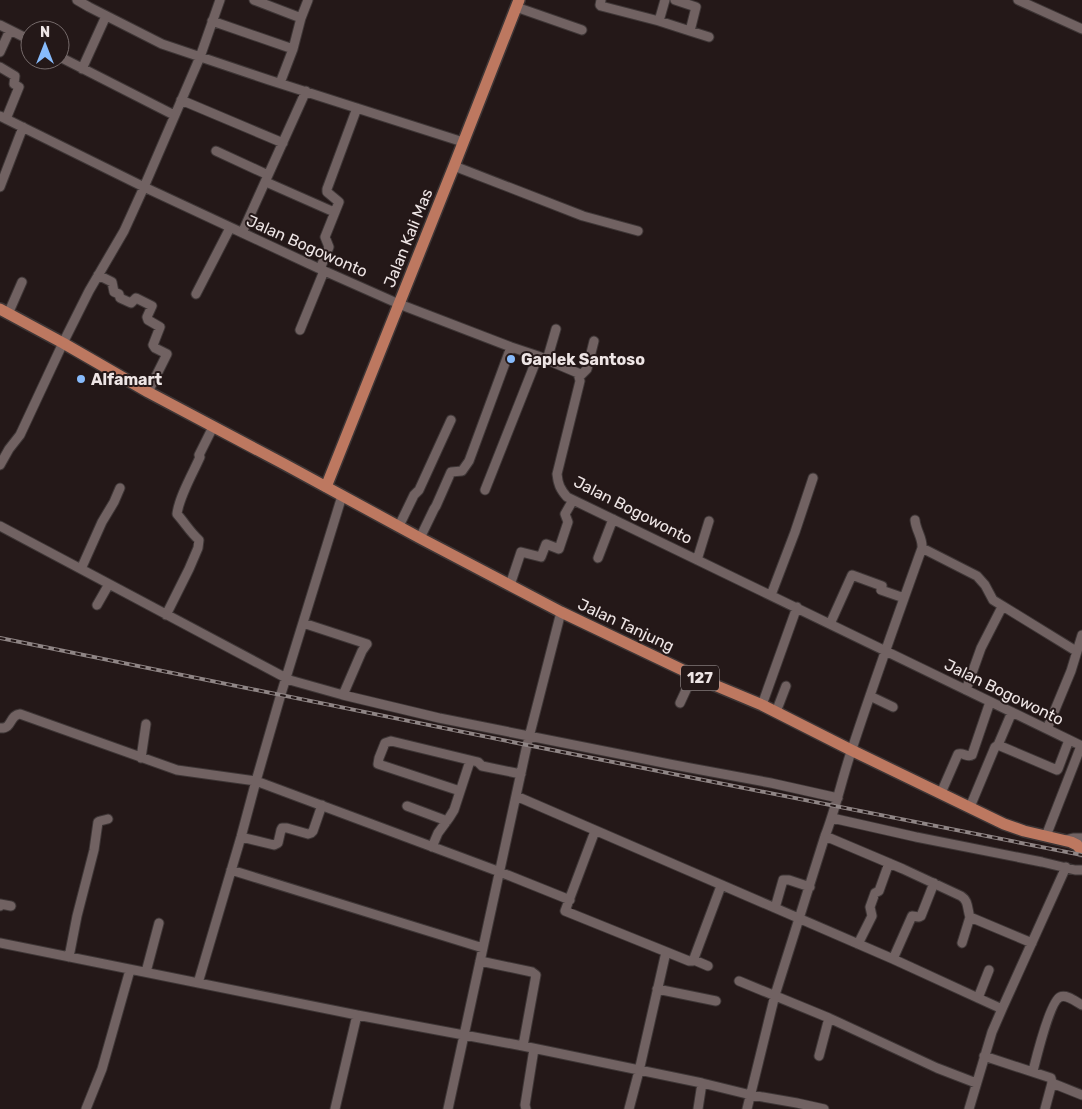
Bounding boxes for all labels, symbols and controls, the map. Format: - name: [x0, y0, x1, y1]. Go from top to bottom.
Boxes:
- north arrow: [20, 20, 70, 70]
- text: N: [40, 24, 50, 41]
- street label: Jalan Kali Mas: [380, 186, 436, 290]
- street label: Jalan Bogowonto: [244, 211, 370, 281]
- place label: Gaplek Santoso: [521, 350, 645, 369]
- marker: Gaplek Santoso: [505, 353, 517, 365]
- place label: Alfamart: [91, 370, 163, 389]
- marker: Alfamart: [75, 373, 87, 385]
- street label: Jalan Bogowonto: [571, 472, 695, 548]
- street label: Jalan Tanjung: [575, 594, 677, 656]
- street label: Jalan Bogowonto: [941, 655, 1067, 729]
- road number: 127: [681, 666, 719, 690]

